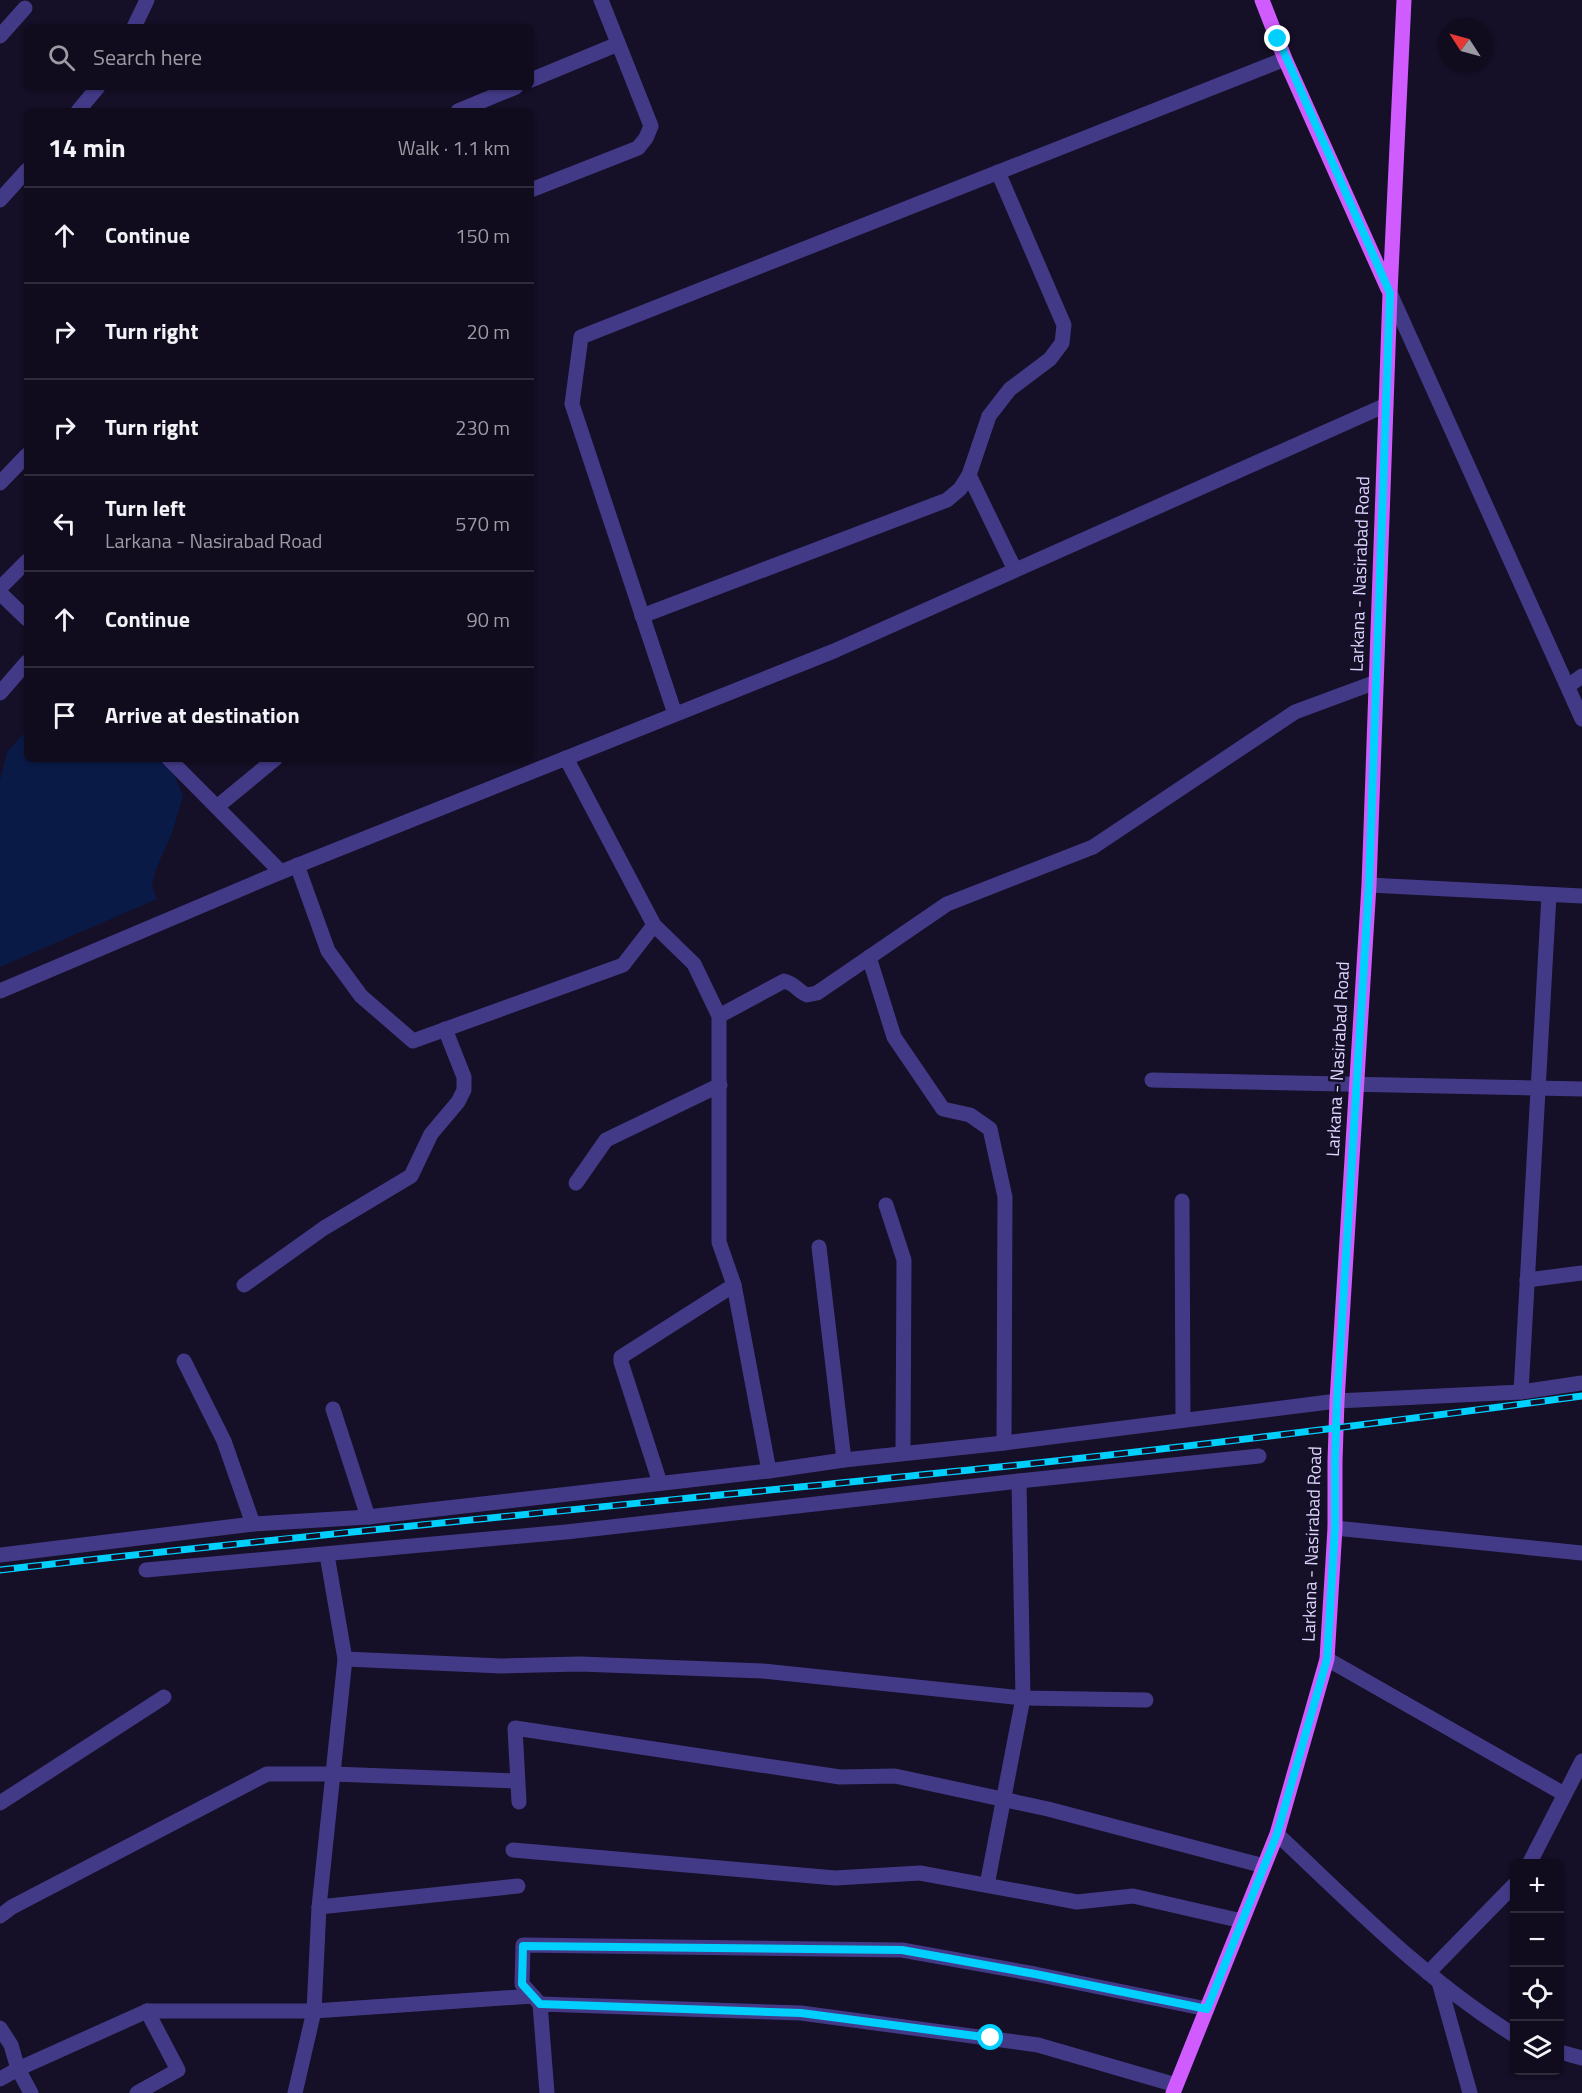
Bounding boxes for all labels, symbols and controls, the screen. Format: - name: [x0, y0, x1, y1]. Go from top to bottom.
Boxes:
- north arrow: [1438, 18, 1492, 72]
- search box: [24, 24, 534, 90]
- route end: [1264, 25, 1290, 51]
- text: Search here: [93, 40, 202, 74]
- icon: search: [45, 41, 78, 74]
- text: 14 min: [48, 128, 126, 167]
- text: Walk · 1.1 km: [398, 132, 510, 163]
- text: Continue: [105, 218, 190, 252]
- icon: ahead: [48, 219, 81, 252]
- text: 150 m: [455, 220, 510, 251]
- text: Turn right: [105, 314, 199, 348]
- icon: right: [48, 315, 81, 348]
- text: 20 m: [466, 316, 510, 347]
- text: Turn right: [105, 410, 199, 444]
- icon: right: [48, 411, 81, 444]
- text: 230 m: [455, 412, 510, 443]
- street label: Larkana - Nasirabad Road: [1343, 476, 1376, 672]
- text: Turn left: [105, 491, 186, 525]
- icon: left: [48, 507, 81, 540]
- text: 570 m: [455, 508, 510, 539]
- text: Larkana - Nasirabad Road: [105, 525, 322, 556]
- text: Continue: [105, 602, 190, 636]
- icon: ahead: [48, 603, 81, 636]
- text: 90 m: [466, 604, 510, 635]
- text: Arrive at destination: [105, 698, 300, 732]
- icon: arrive: [48, 699, 81, 732]
- street label: Larkana - Nasirabad Road: [1319, 961, 1356, 1157]
- street label: Larkana - Nasirabad Road: [1295, 1446, 1328, 1642]
- map controls: [1510, 1859, 1564, 2075]
- button: +: [1510, 1859, 1564, 1913]
- button: −: [1510, 1913, 1564, 1967]
- button: locate: [1510, 1967, 1564, 2021]
- button: layers: [1510, 2021, 1564, 2075]
- route start: [977, 2024, 1003, 2050]

